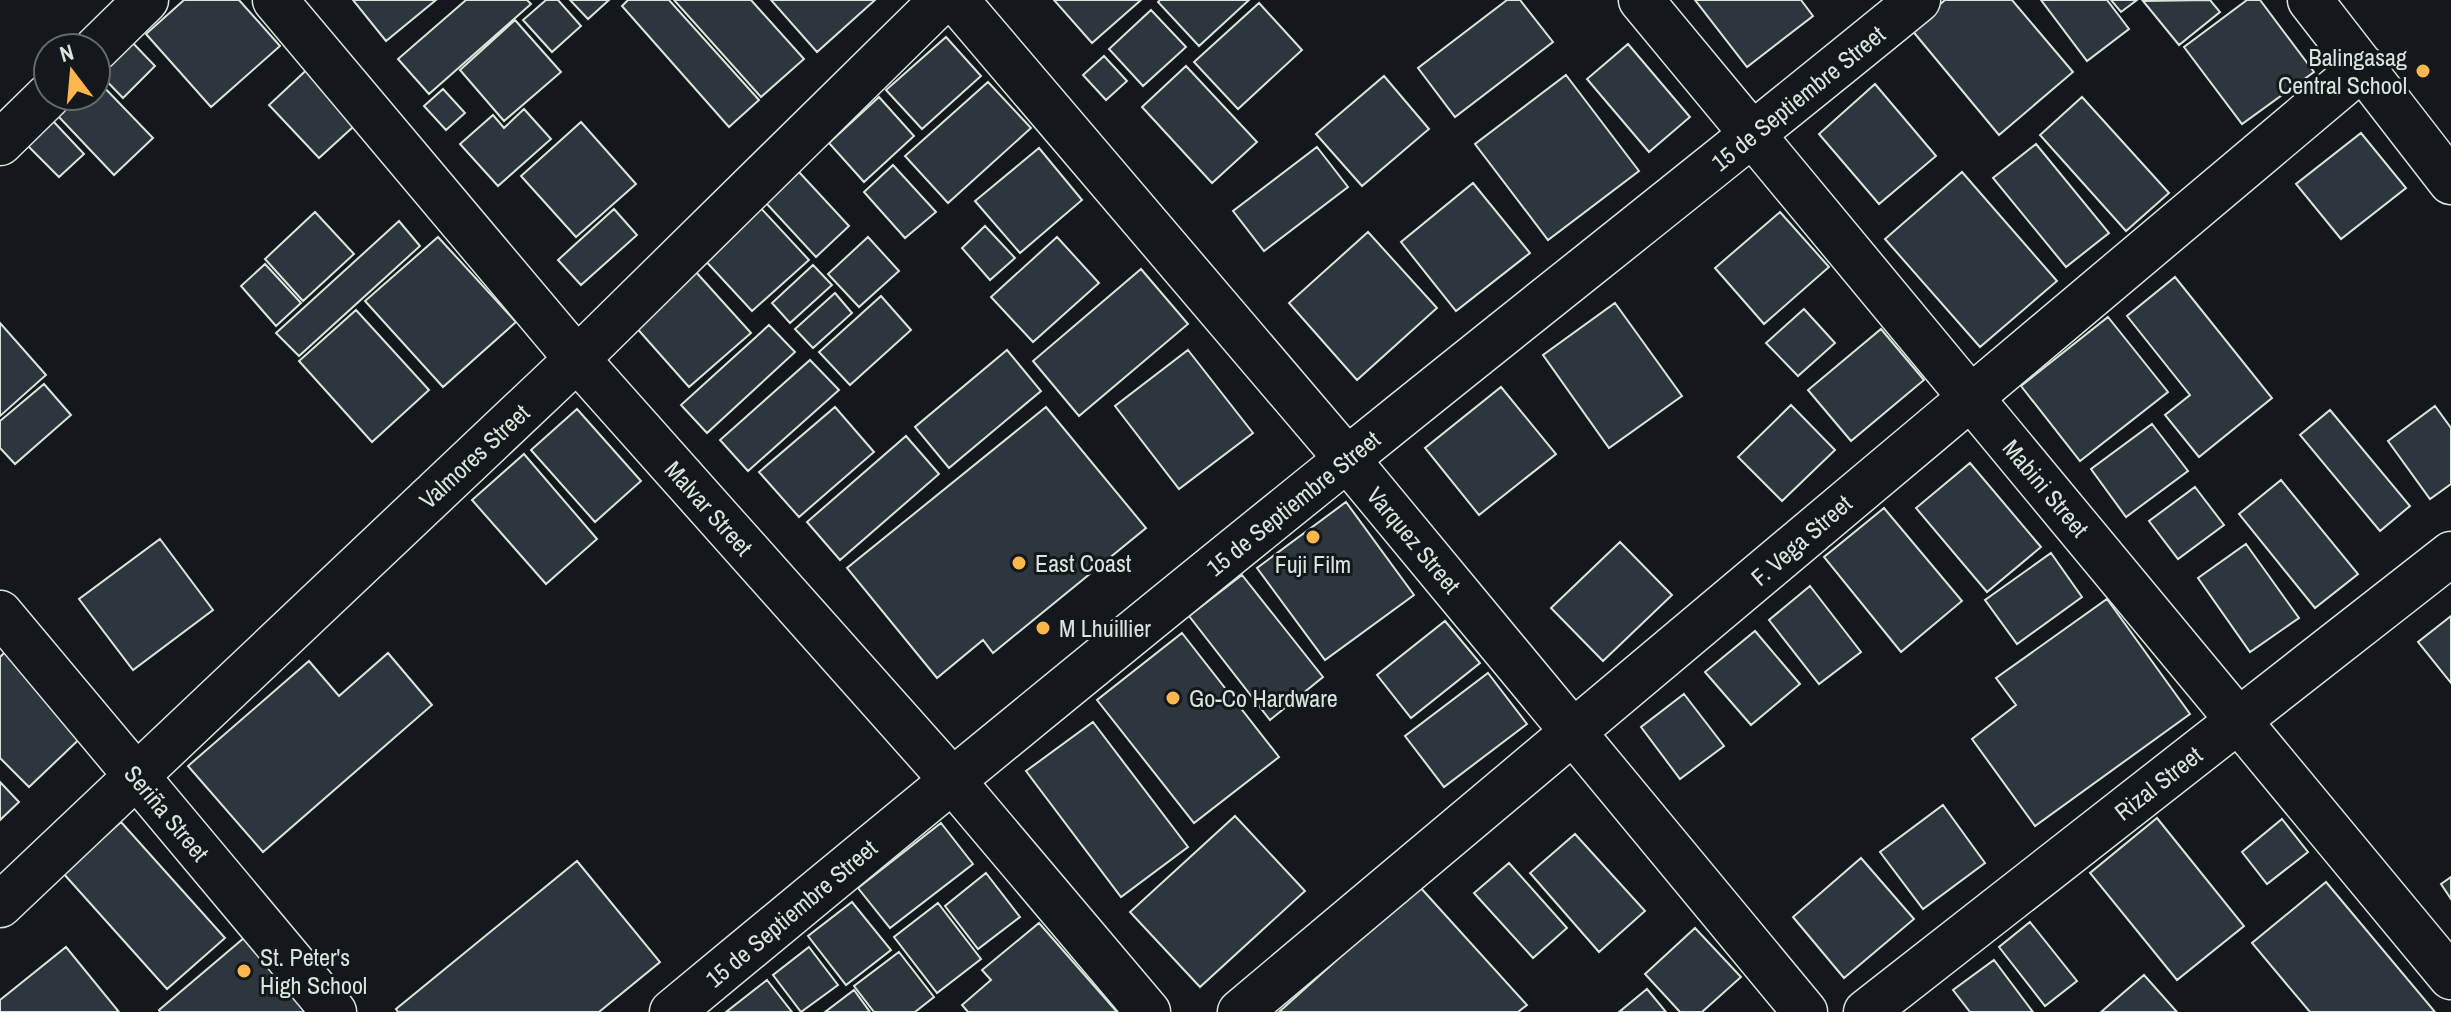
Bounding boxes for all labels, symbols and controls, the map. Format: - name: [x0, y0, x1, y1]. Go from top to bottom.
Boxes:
- street label: 15 de Septiembre Street: [1705, 18, 1892, 178]
- north arrow: [32, 32, 112, 112]
- text: N: [56, 37, 77, 69]
- place label: Balingasag Central School: [2278, 41, 2407, 101]
- marker: Balingasag Central School: [2414, 62, 2432, 80]
- street label: Valmores Street: [412, 396, 536, 515]
- street label: 15 de Septiembre Street: [1200, 423, 1387, 583]
- street label: Mabini Street: [1996, 432, 2097, 544]
- street label: Malvar Street: [658, 454, 760, 563]
- street label: Varquez Street: [1360, 480, 1468, 600]
- street label: F. Vega Street: [1744, 487, 1859, 593]
- marker: Fuji Film: [1304, 528, 1322, 546]
- place label: East Coast: [1035, 547, 1132, 579]
- place label: Fuji Film: [1275, 548, 1351, 580]
- marker: East Coast: [1010, 554, 1028, 572]
- place label: M Lhuillier: [1059, 612, 1151, 644]
- marker: M Lhuillier: [1034, 619, 1052, 637]
- place label: Go-Co Hardware: [1189, 682, 1338, 714]
- marker: Go-Co Hardware: [1164, 689, 1182, 707]
- street label: Rizal Street: [2108, 738, 2209, 827]
- street label: Seriña Street: [117, 758, 217, 868]
- street label: 15 de Septiembre Street: [699, 831, 884, 994]
- place label: St. Peter's High School: [260, 941, 367, 1001]
- marker: St. Peter's High School: [235, 962, 253, 980]

